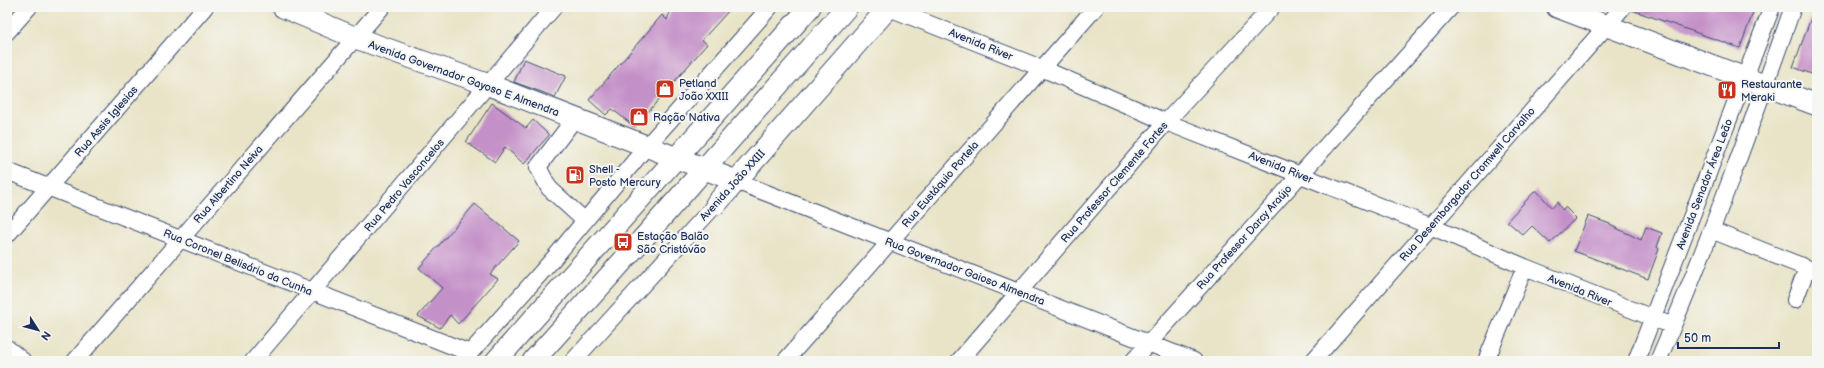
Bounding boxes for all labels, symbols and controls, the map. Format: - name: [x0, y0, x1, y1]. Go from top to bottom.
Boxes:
- street label: Avenida River: [947, 26, 1016, 64]
- street label: Avenida Governador Gayoso E Almendra: [367, 38, 561, 119]
- place label: Petland João XXIII: [679, 77, 729, 103]
- shop icon: Petland João XXIII: [654, 78, 676, 100]
- place label: Restaurante Meraki: [1741, 78, 1802, 104]
- restaurant icon: Restaurante Meraki: [1716, 79, 1738, 101]
- street label: Rua Assis Iglesias: [72, 83, 141, 159]
- street label: Rua Desembargador Cromwell Carvalho: [1397, 105, 1538, 264]
- shop icon: Ração Nativa: [628, 106, 650, 128]
- place label: Ração Nativa: [653, 111, 720, 124]
- street label: Avenida Senador Área Leão: [1673, 117, 1735, 251]
- street label: Rua Professor Clemente Fortes: [1058, 119, 1171, 246]
- street label: Rua Pedro Vasconcelos: [362, 136, 447, 234]
- street label: Rua Eustáquio Portela: [899, 138, 981, 230]
- street label: Rua Albertino Neiva: [191, 143, 266, 226]
- street label: Avenida João XXIII: [697, 147, 768, 224]
- street label: Avenida River: [1247, 149, 1316, 187]
- place label: Shell - Posto Mercury: [589, 163, 661, 189]
- fuel station icon: Shell - Posto Mercury: [564, 164, 586, 186]
- street label: Rua Professor Darcy Araújo: [1194, 182, 1295, 292]
- street label: Rua Coronel Belisário da Cunha: [161, 226, 314, 298]
- place label: Estação Balão São Cristóvão: [637, 230, 709, 256]
- bus stop icon: Estação Balão São Cristóvão: [612, 231, 634, 253]
- street label: Rua Governador Gaioso Almendra: [883, 235, 1047, 308]
- street label: Avenida River: [1546, 272, 1615, 310]
- north arrow: [18, 310, 58, 350]
- scale bar: [1678, 324, 1779, 350]
- text: N: [38, 328, 53, 343]
- text: 50 m: [1684, 331, 1711, 346]

